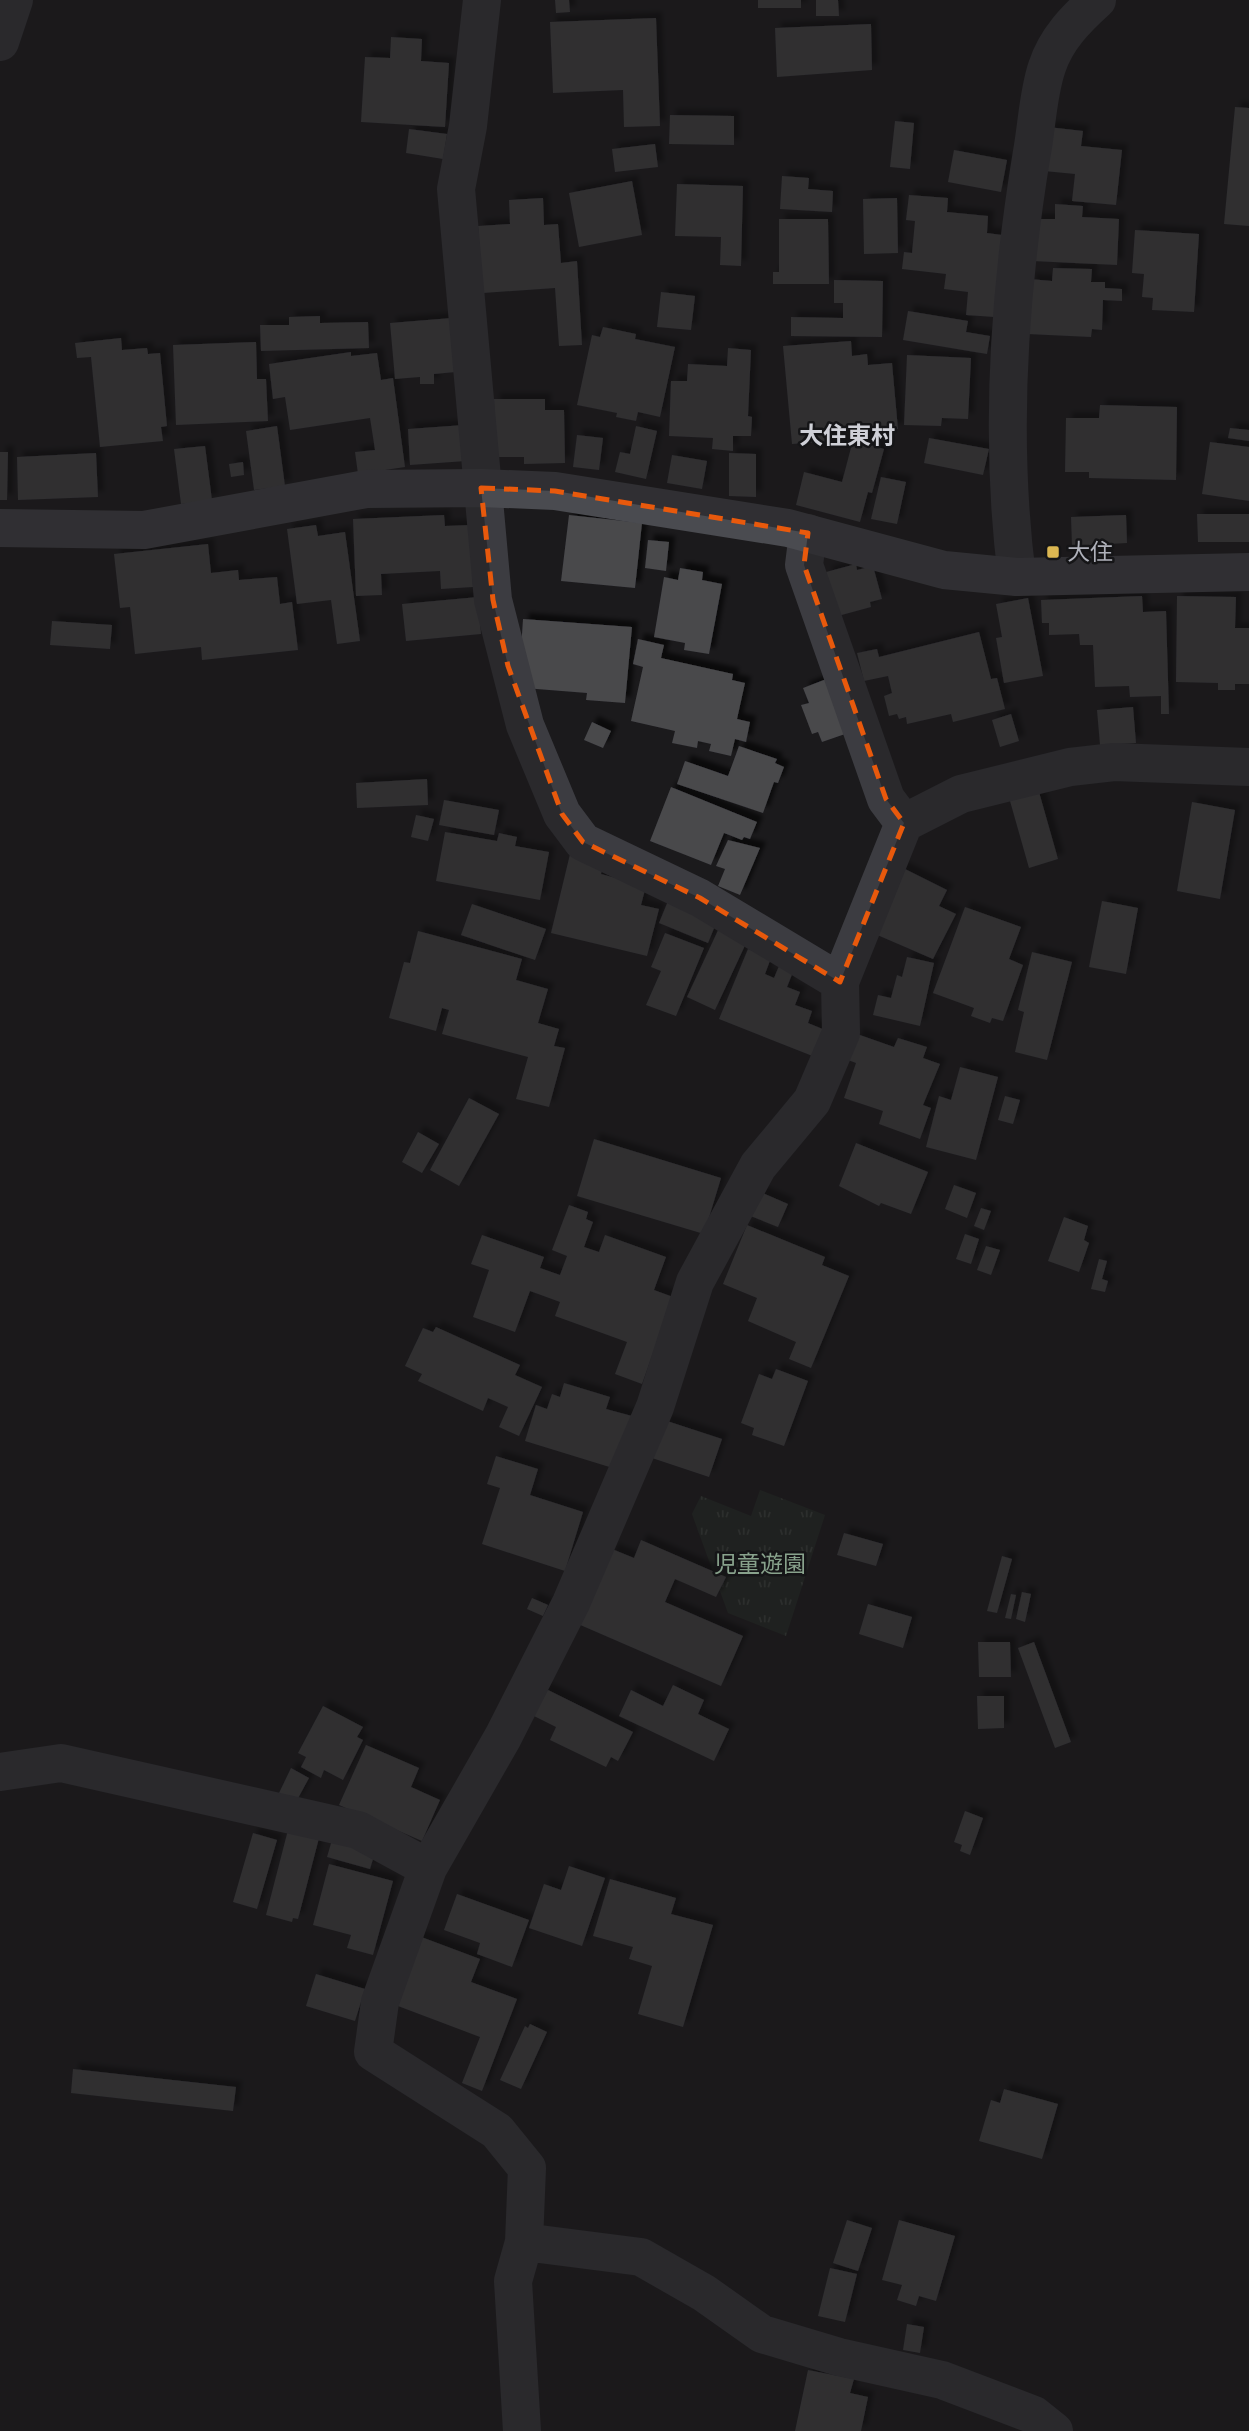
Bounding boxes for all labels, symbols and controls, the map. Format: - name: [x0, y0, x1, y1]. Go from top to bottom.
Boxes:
- district label: 大住東村: [799, 421, 895, 450]
- place label: 大住: [1067, 538, 1113, 566]
- marker: 大住: [1045, 544, 1061, 560]
- park label: 児童遊園: [714, 1550, 806, 1578]

